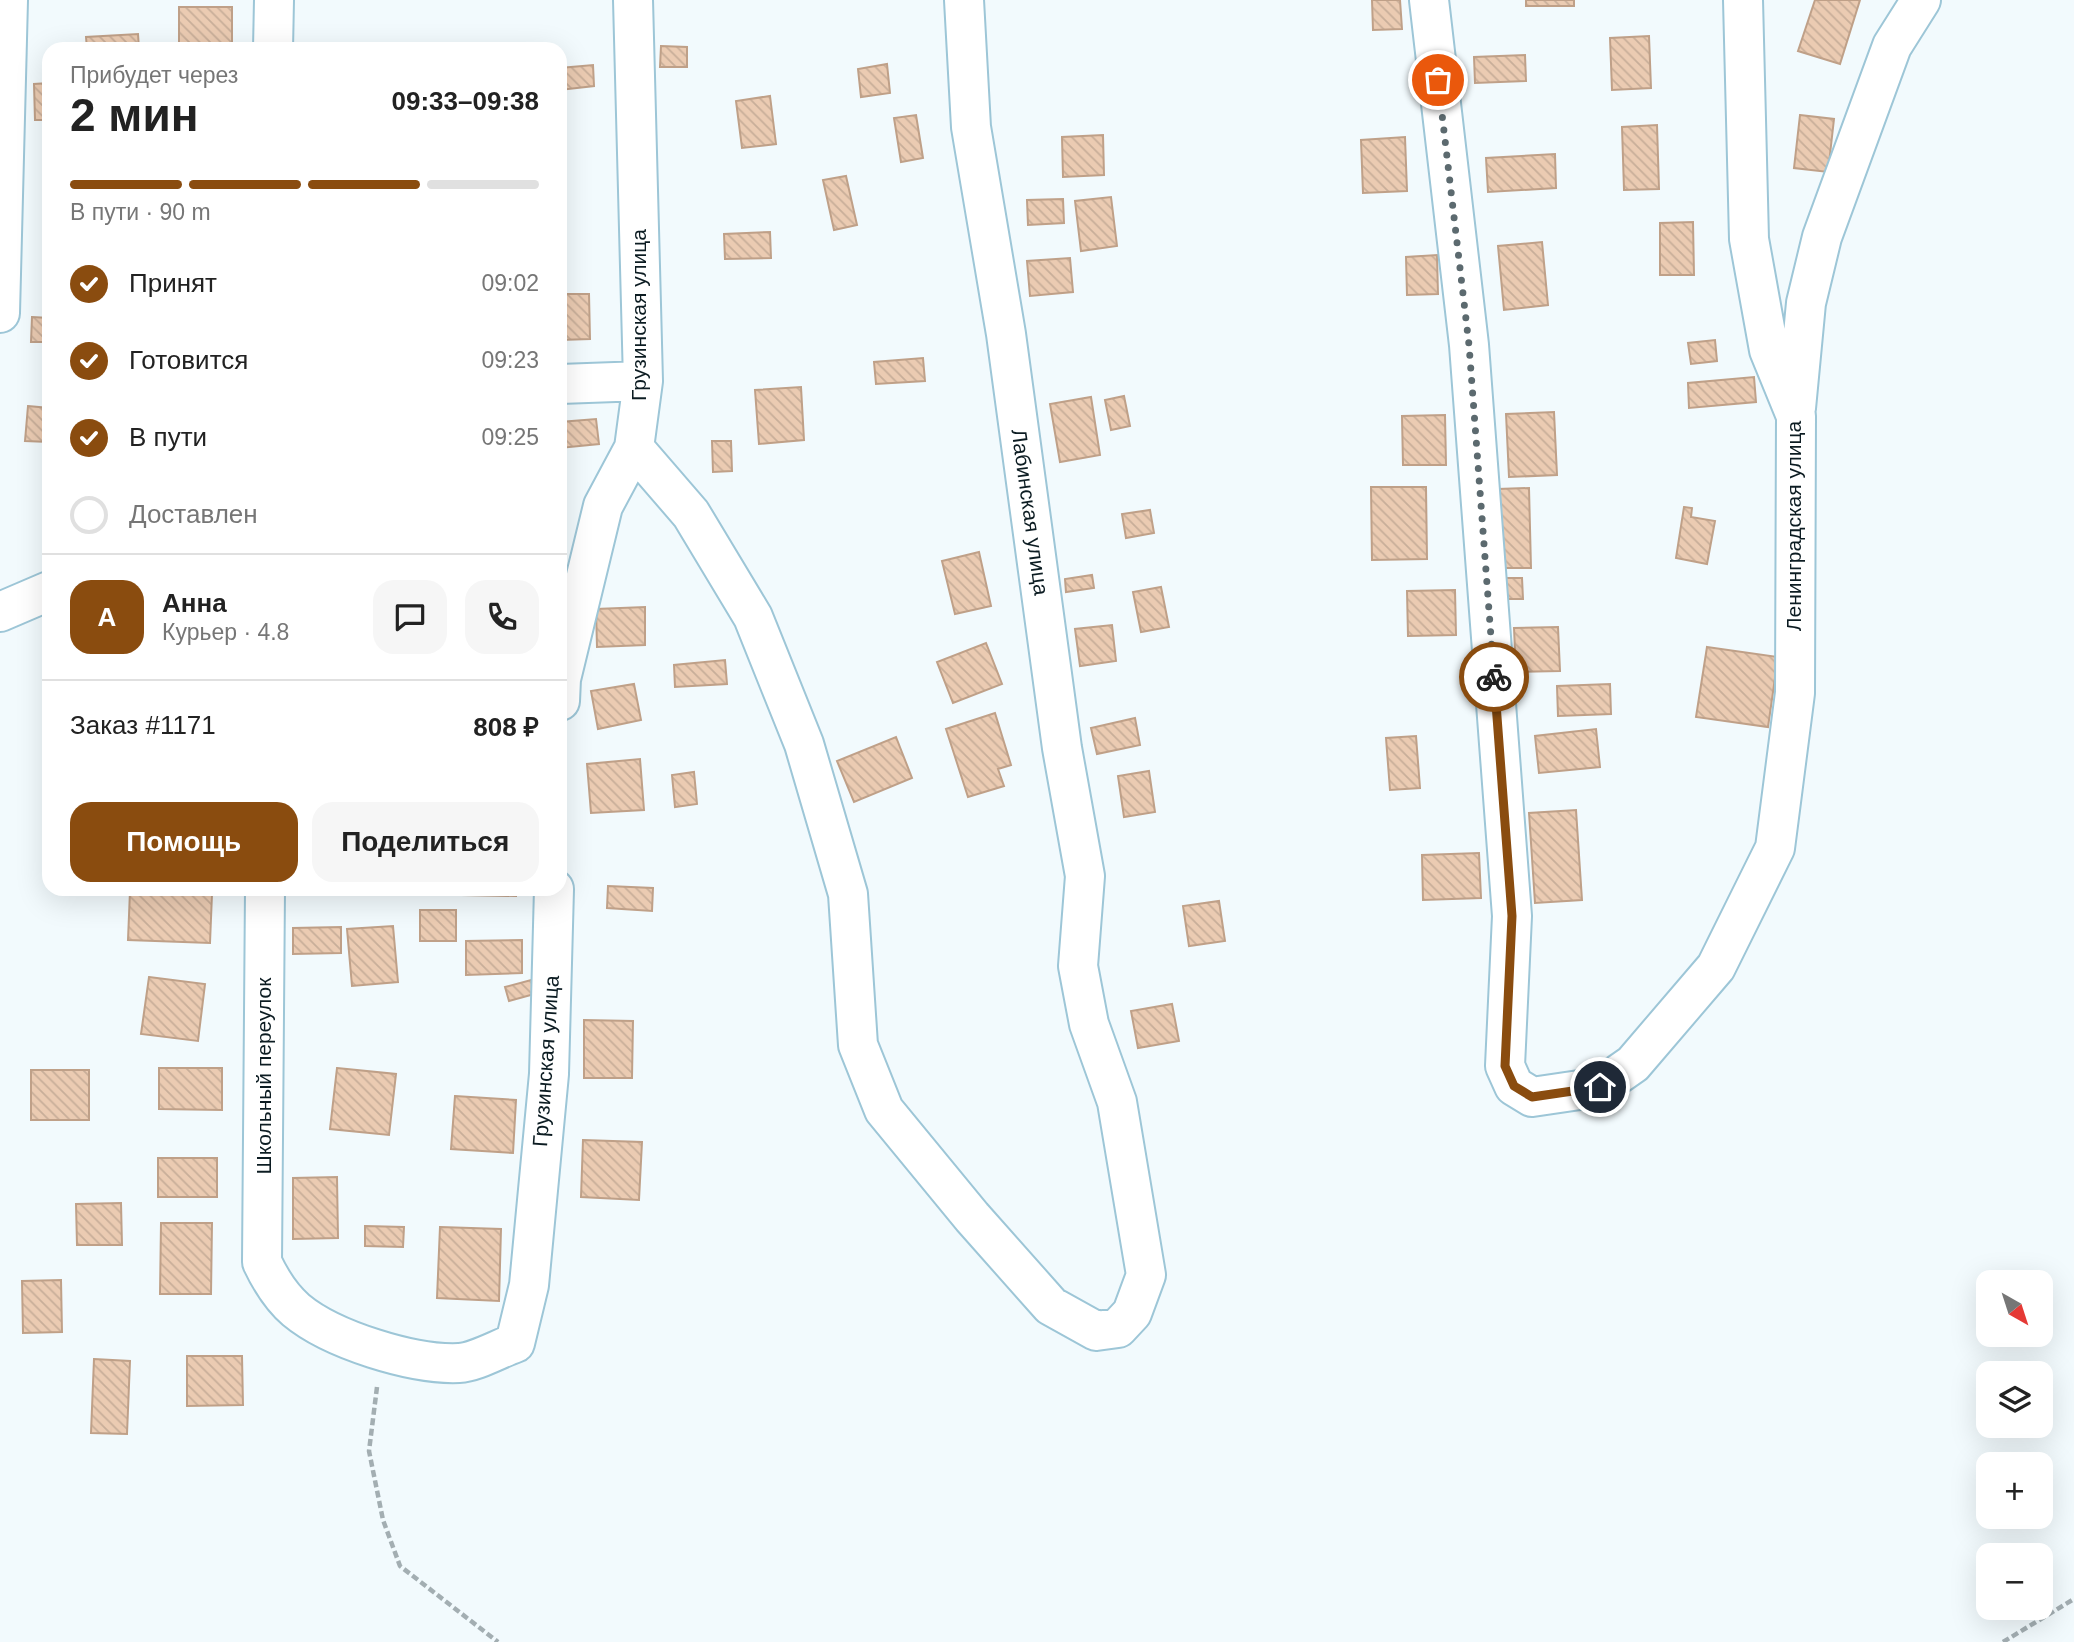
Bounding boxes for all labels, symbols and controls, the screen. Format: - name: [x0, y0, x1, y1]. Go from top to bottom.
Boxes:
- pin: [1408, 50, 1468, 110]
- icon: bag: [1419, 61, 1457, 99]
- text: Прибудет через: [70, 62, 238, 88]
- text: 09:33–09:38: [392, 86, 539, 116]
- text: 2 мин: [70, 89, 198, 141]
- text: В пути · 90 m: [70, 199, 211, 225]
- street label: Грузинская улица: [627, 229, 650, 401]
- icon: check: [70, 265, 108, 303]
- text: Принят: [129, 268, 217, 298]
- text: 09:02: [481, 270, 539, 296]
- icon: check: [70, 342, 108, 380]
- text: Готовится: [129, 345, 248, 375]
- text: 09:23: [481, 347, 539, 373]
- icon: check: [70, 419, 108, 457]
- street label: Ленинградская улица: [1782, 420, 1805, 631]
- text: В пути: [129, 422, 207, 452]
- text: 09:25: [481, 424, 539, 450]
- street label: Лабинская улица: [1007, 427, 1054, 597]
- text: Доставлен: [129, 499, 258, 529]
- button: chat: [373, 580, 447, 654]
- button: phone: [465, 580, 539, 654]
- text: Анна: [162, 588, 227, 618]
- text: А: [98, 602, 116, 632]
- text: Курьер · 4.8: [162, 619, 289, 645]
- courier: [1459, 642, 1529, 712]
- icon: bike: [1475, 658, 1513, 696]
- text: Заказ #1171: [70, 710, 216, 740]
- text: 808 ₽: [473, 712, 539, 742]
- button: Помощь: [70, 802, 298, 882]
- button: Поделиться: [312, 802, 539, 882]
- street label: Грузинская улица: [528, 974, 563, 1147]
- street label: Школьный переулок: [252, 977, 275, 1174]
- pin: [1570, 1057, 1630, 1117]
- icon: home: [1581, 1068, 1619, 1106]
- north arrow: [1976, 1270, 2053, 1348]
- map controls: [1976, 1270, 2053, 1620]
- button: layers: [1976, 1361, 2053, 1438]
- button: +: [1976, 1452, 2053, 1529]
- button: −: [1976, 1543, 2053, 1620]

